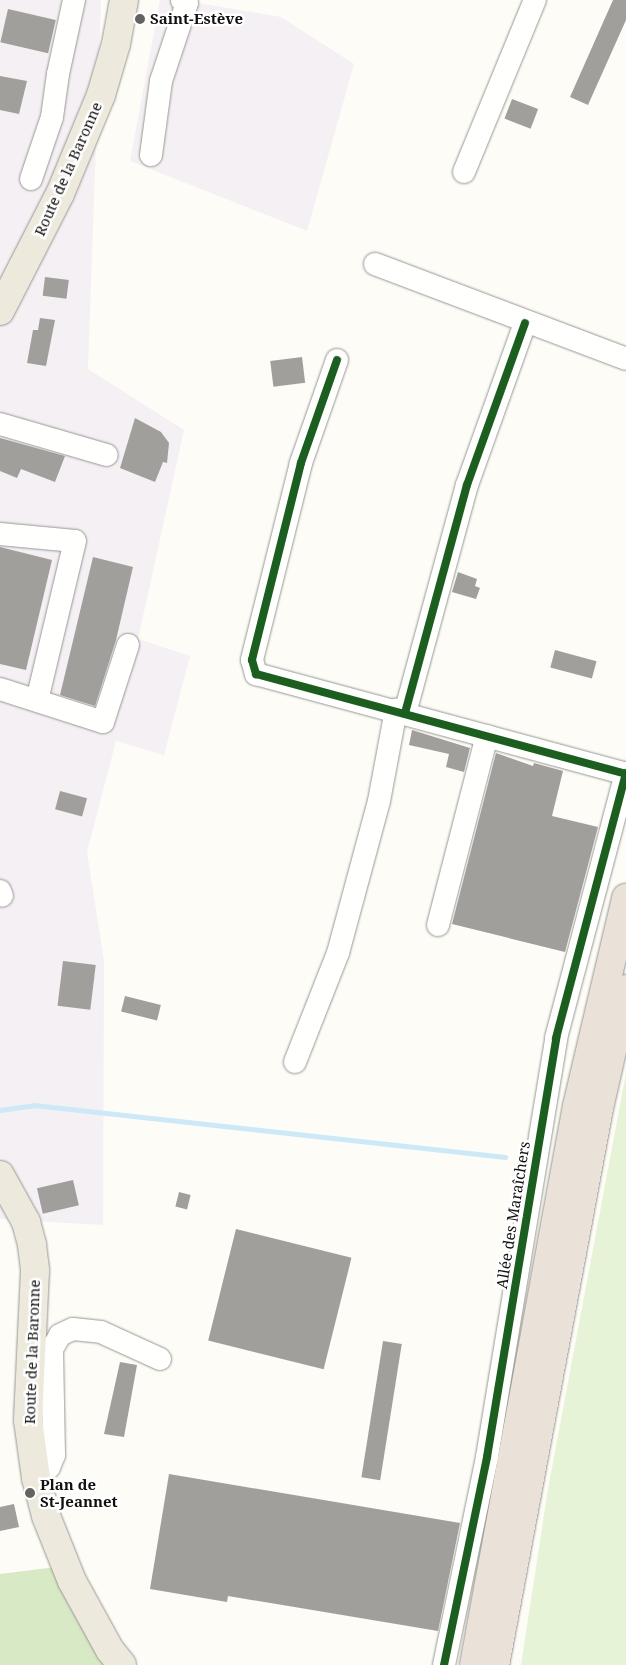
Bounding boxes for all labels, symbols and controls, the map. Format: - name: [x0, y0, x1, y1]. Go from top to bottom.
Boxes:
- place label: Saint-Estève: [150, 10, 243, 28]
- marker: Saint-Estève: [134, 13, 146, 25]
- street label: Route de la Baronne: [30, 99, 106, 239]
- street label: Allée des Maraîchers: [492, 1140, 534, 1290]
- street label: Route de la Baronne: [20, 1279, 44, 1425]
- place label: Plan de St-Jeannet: [40, 1475, 118, 1510]
- marker: Plan de St-Jeannet: [24, 1487, 36, 1499]

